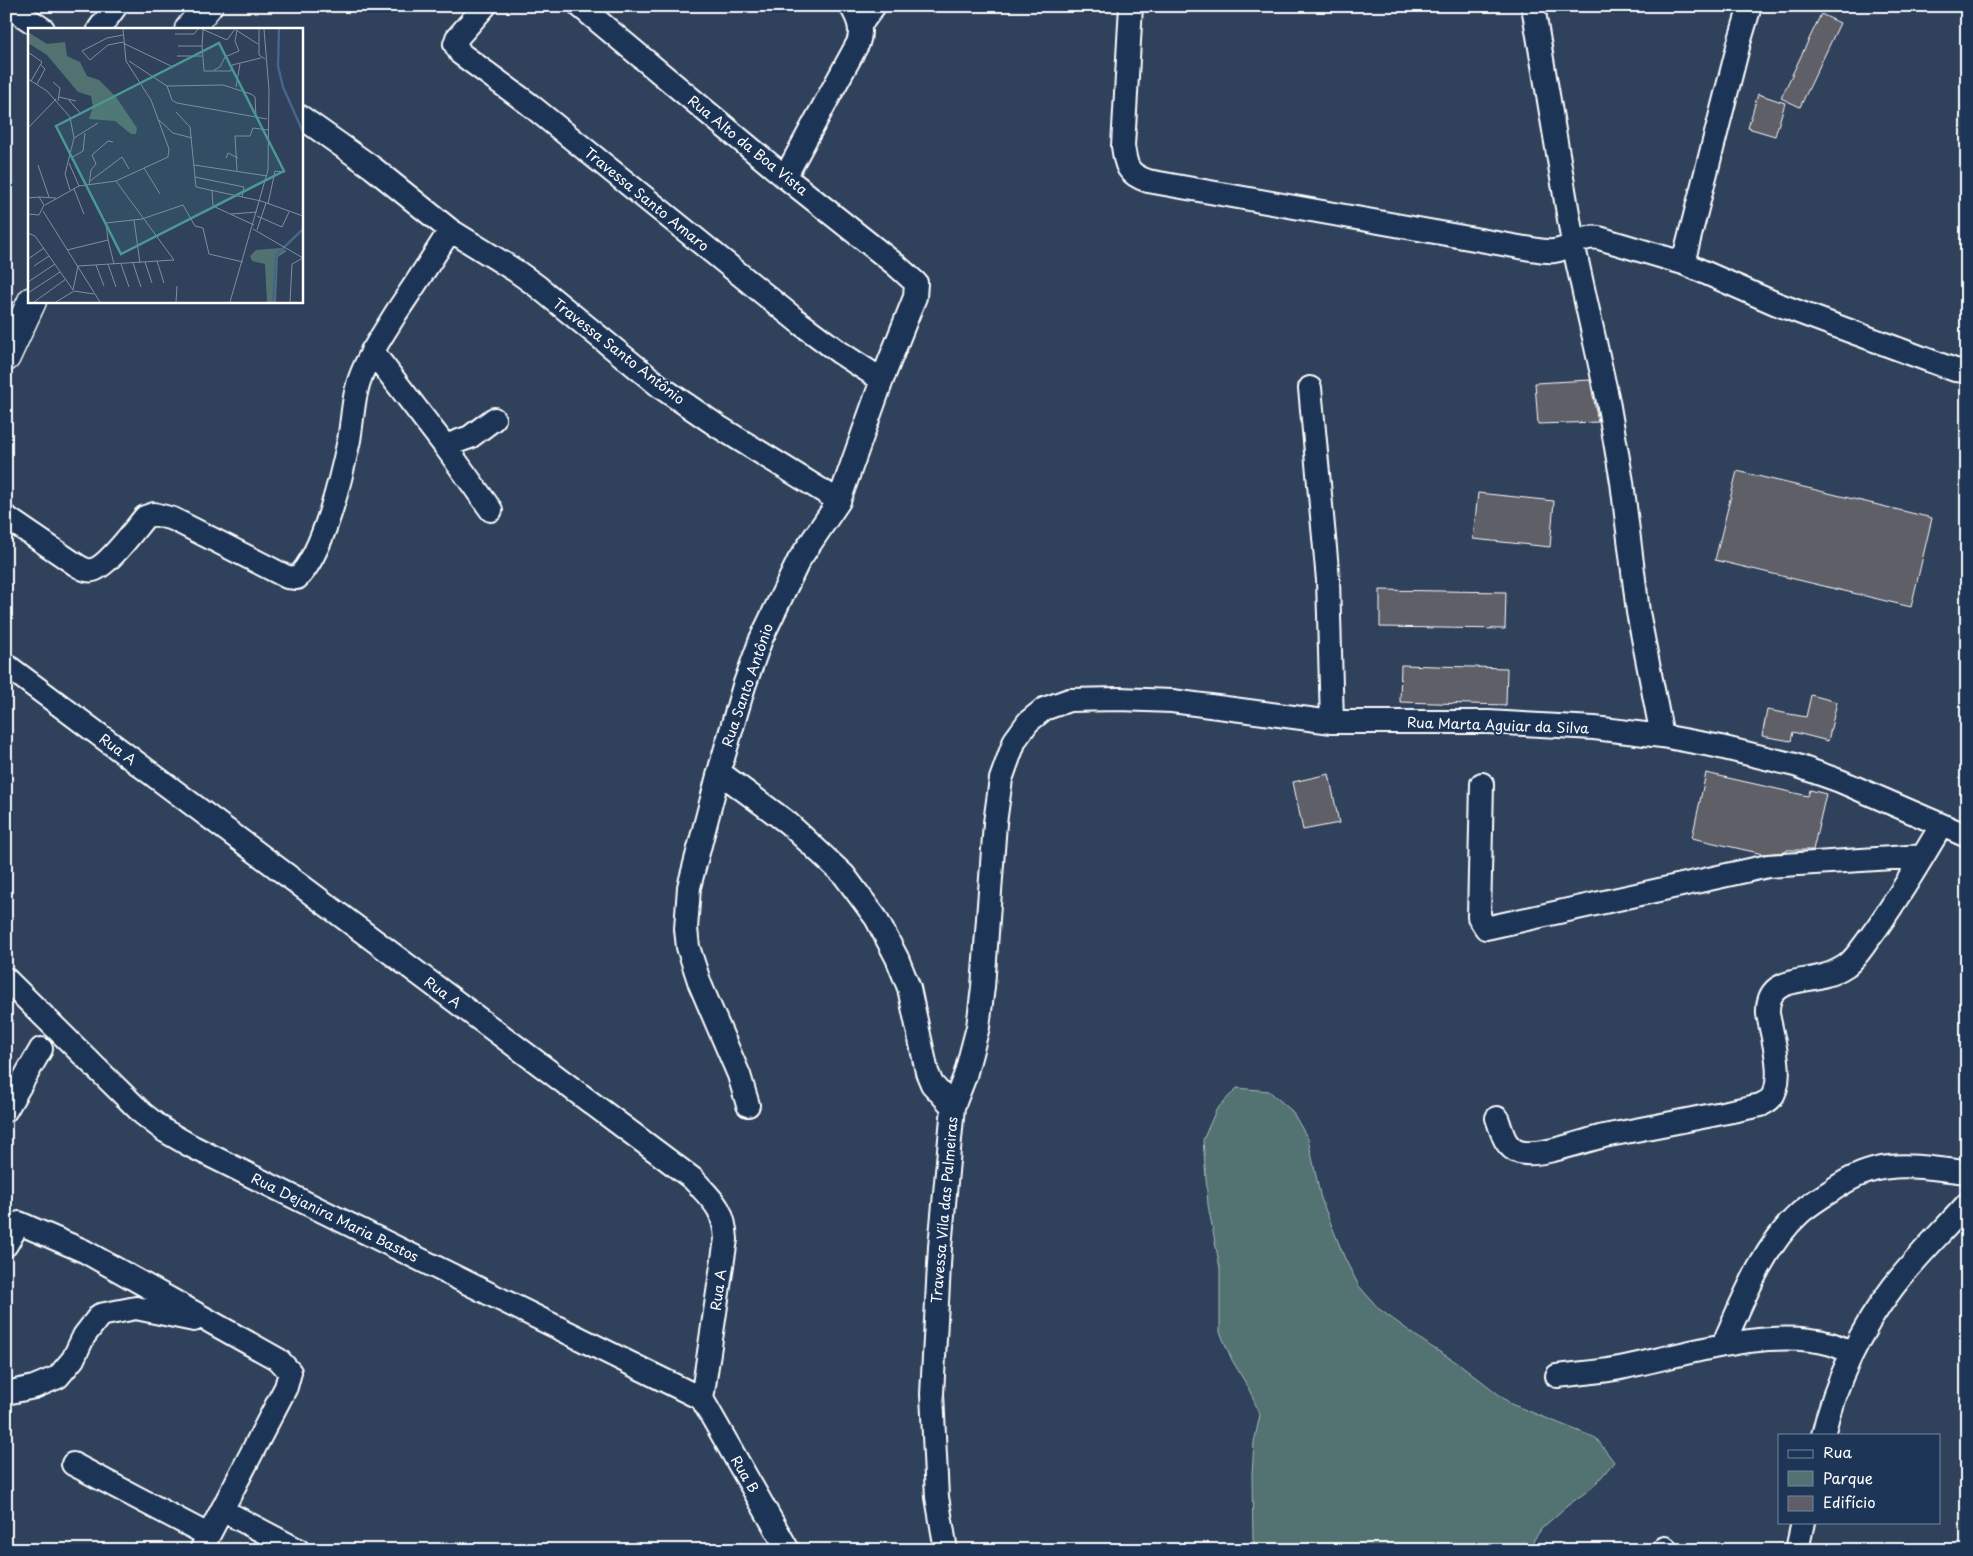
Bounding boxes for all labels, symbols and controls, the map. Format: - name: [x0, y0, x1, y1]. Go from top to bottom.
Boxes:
- inset map: [28, 28, 302, 302]
- street label: Rua Alto da Boa Vista: [684, 90, 813, 200]
- street label: Travessa Santo Amaro: [580, 142, 714, 256]
- street label: Travessa Santo Antônio: [549, 293, 690, 409]
- street label: Rua Santo Antônio: [716, 620, 778, 750]
- street label: Rua Marta Aguiar da Silva: [1407, 711, 1590, 739]
- street label: Rua A: [95, 728, 141, 770]
- street label: Rua A: [420, 971, 466, 1013]
- street label: Travessa Vila das Palmeiras: [925, 1116, 963, 1304]
- street label: Rua Dejanira Maria Bastos: [248, 1167, 422, 1267]
- street label: Rua A: [705, 1268, 731, 1312]
- legend: [1778, 1434, 1940, 1524]
- text: Rua: [1823, 1440, 1852, 1463]
- street label: Rua B: [726, 1451, 764, 1497]
- text: Parque: [1823, 1466, 1873, 1489]
- text: Edifício: [1823, 1490, 1876, 1513]

